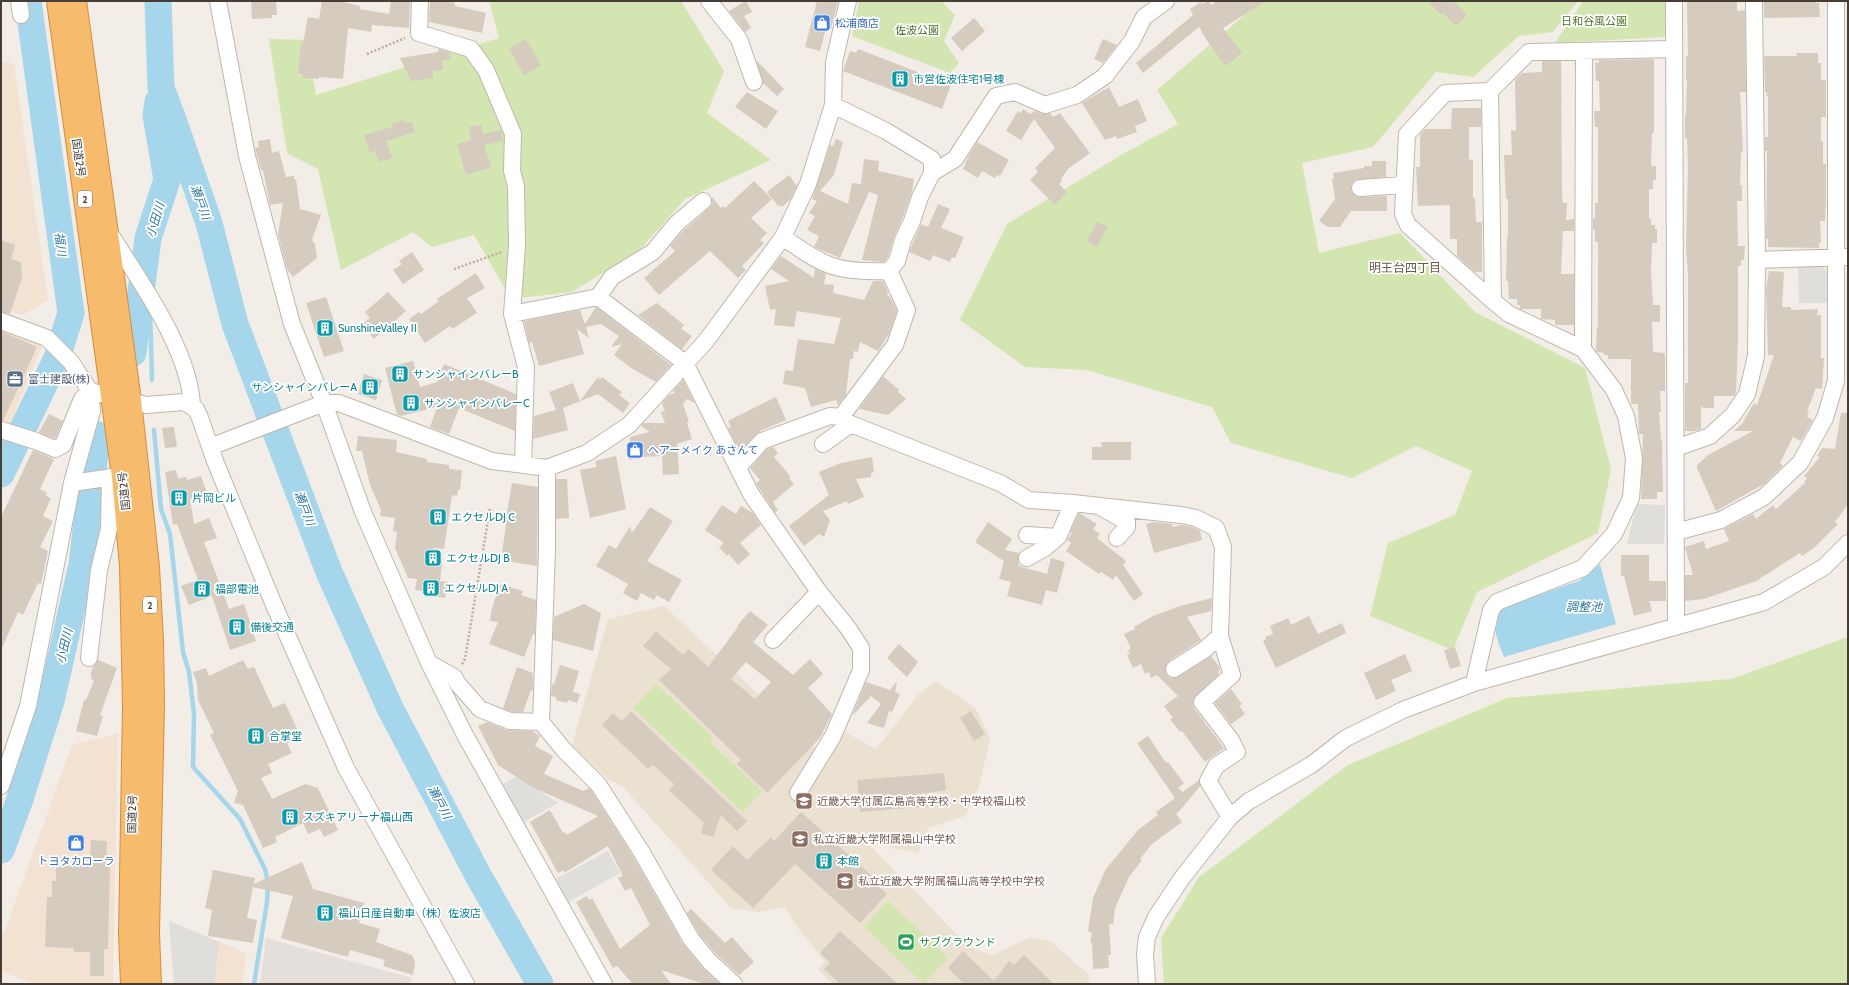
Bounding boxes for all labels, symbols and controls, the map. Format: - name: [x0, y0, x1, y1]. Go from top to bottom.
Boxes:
- shop icon: 松浦商店: [812, 13, 832, 33]
- park label: 日和谷風公園: [1561, 14, 1627, 28]
- place label: 松浦商店: [835, 16, 879, 30]
- park label: 佐波公園: [895, 23, 939, 37]
- building icon: 市営佐波住宅1号棟: [890, 69, 910, 89]
- place label: 市営佐波住宅1号棟: [913, 72, 1005, 86]
- street label: 国道2号: [69, 138, 89, 178]
- water label: 瀬戸川: [188, 183, 215, 223]
- road number: 2: [78, 191, 92, 207]
- water label: 小田川: [143, 199, 168, 239]
- water label: 福川: [52, 231, 70, 259]
- district label: 明王台四丁目: [1369, 260, 1441, 275]
- building icon: SunshineValleyⅡ: [315, 318, 335, 338]
- place label: SunshineValleyⅡ: [338, 321, 419, 335]
- building icon: サンシャインバレーB: [390, 364, 410, 384]
- place label: サンシャインバレーB: [413, 367, 519, 381]
- office icon: 富士建設(株): [5, 369, 25, 389]
- place label: 富士建設(株): [28, 372, 90, 386]
- building icon: サンシャインバレーA: [360, 377, 380, 397]
- place label: サンシャインバレーA: [251, 380, 357, 394]
- building icon: サンシャインバレーC: [401, 393, 421, 413]
- place label: サンシャインバレーC: [424, 396, 530, 410]
- shop icon: ヘアーメイク あさんて: [625, 440, 645, 460]
- place label: ヘアーメイク あさんて: [648, 443, 759, 457]
- street label: 国道2号: [115, 471, 133, 511]
- building icon: 片岡ビル: [169, 488, 189, 508]
- water label: 瀬戸川: [292, 489, 319, 529]
- place label: 片岡ビル: [192, 491, 236, 505]
- building icon: エクセルDJ C: [428, 507, 448, 527]
- place label: エクセルDJ C: [451, 510, 515, 524]
- building icon: エクセルDJ B: [423, 548, 443, 568]
- place label: エクセルDJ B: [446, 551, 510, 565]
- building icon: エクセルDJ A: [421, 578, 441, 598]
- building icon: 福部電池: [192, 579, 212, 599]
- place label: エクセルDJ A: [444, 581, 508, 595]
- place label: 福部電池: [215, 582, 259, 596]
- road number: 2: [143, 597, 157, 613]
- water label: 調整池: [1566, 599, 1603, 614]
- building icon: 備後交通: [227, 617, 247, 637]
- place label: 備後交通: [250, 620, 294, 634]
- water label: 小田川: [53, 625, 76, 665]
- building icon: 合掌堂: [246, 726, 266, 746]
- place label: 合掌堂: [269, 729, 302, 743]
- water label: 瀬戸川: [425, 783, 456, 823]
- school or university icon: 近畿大学付属広島高等学校・中学校福山校: [794, 791, 814, 811]
- street label: 国道2号: [125, 794, 139, 834]
- place label: 近畿大学付属広島高等学校・中学校福山校: [817, 794, 1026, 808]
- building icon: スズキアリーナ福山西: [280, 807, 300, 827]
- place label: スズキアリーナ福山西: [303, 810, 413, 824]
- school or university icon: 私立近畿大学附属福山中学校: [790, 829, 810, 849]
- place label: 私立近畿大学附属福山中学校: [813, 832, 956, 846]
- shop icon: トヨタカローラ: [66, 833, 86, 853]
- building icon: 本館: [814, 851, 834, 871]
- place label: トヨタカローラ: [38, 854, 115, 868]
- place label: 本館: [837, 854, 859, 868]
- school or university icon: 私立近畿大学附属福山高等学校中学校: [835, 871, 855, 891]
- place label: 私立近畿大学附属福山高等学校中学校: [858, 874, 1045, 888]
- building icon: 福山日産自動車（株）佐波店: [315, 903, 335, 923]
- place label: 福山日産自動車（株）佐波店: [338, 906, 481, 920]
- sports icon: サブグラウンド: [896, 932, 916, 952]
- place label: サブグラウンド: [919, 935, 996, 949]

